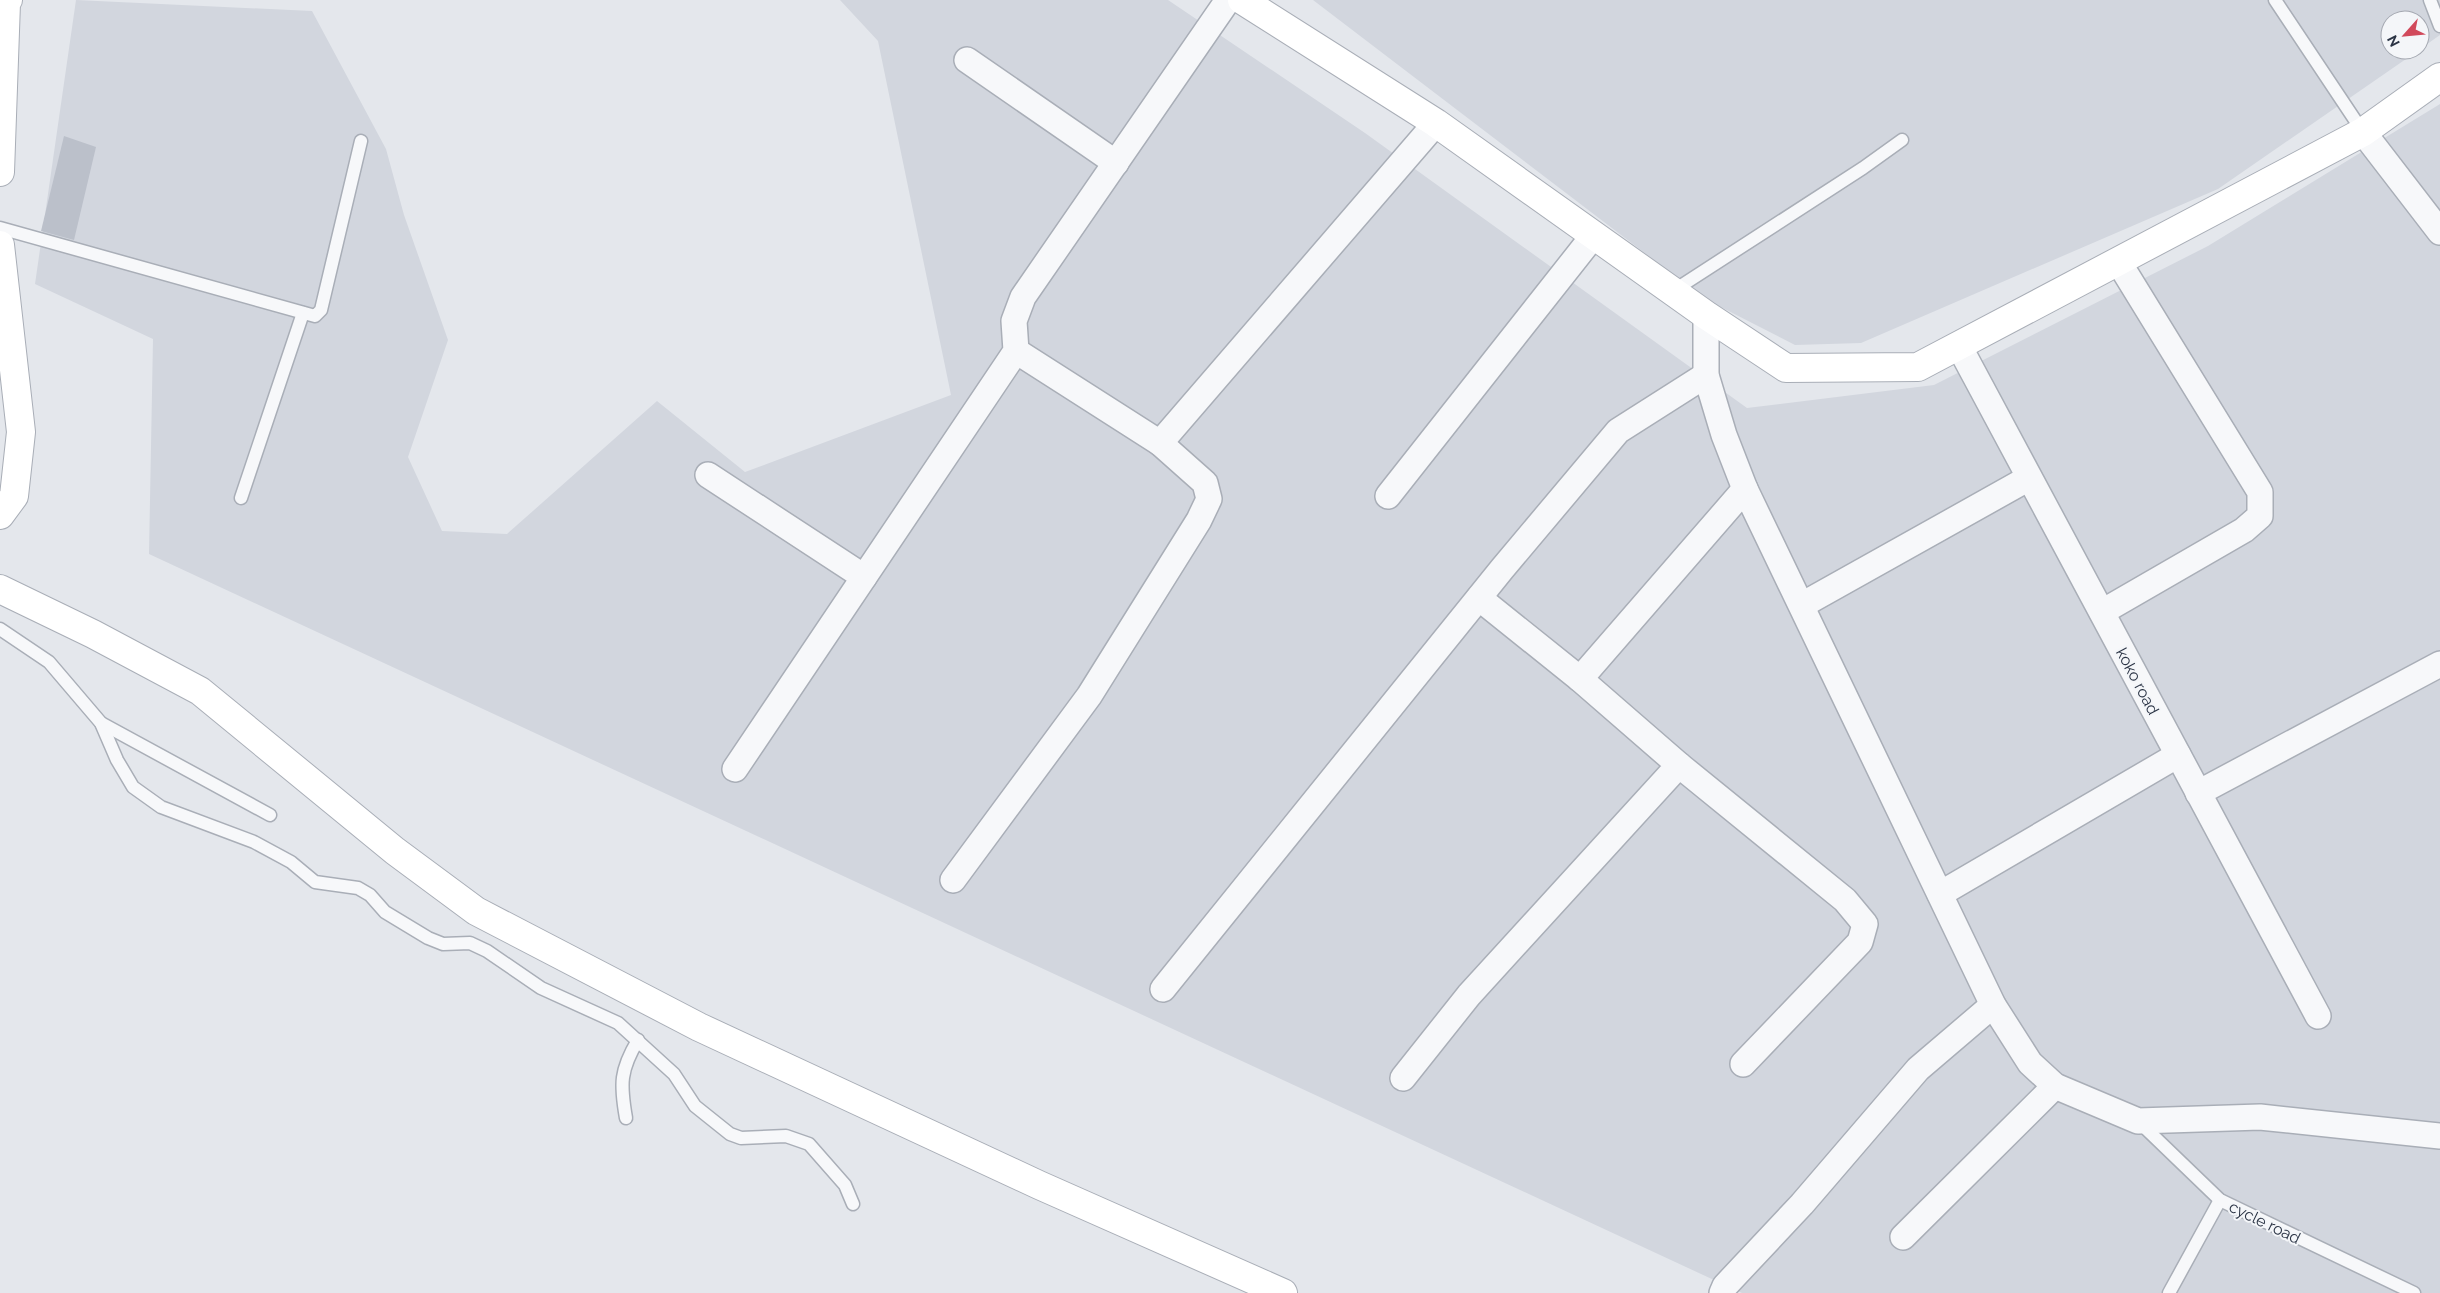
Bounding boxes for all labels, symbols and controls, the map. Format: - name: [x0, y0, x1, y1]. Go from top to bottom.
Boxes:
- north arrow: [2380, 10, 2430, 60]
- text: N: [2384, 33, 2403, 49]
- street label: koko road: [2112, 645, 2163, 718]
- street label: cycle road: [2226, 1197, 2304, 1248]

